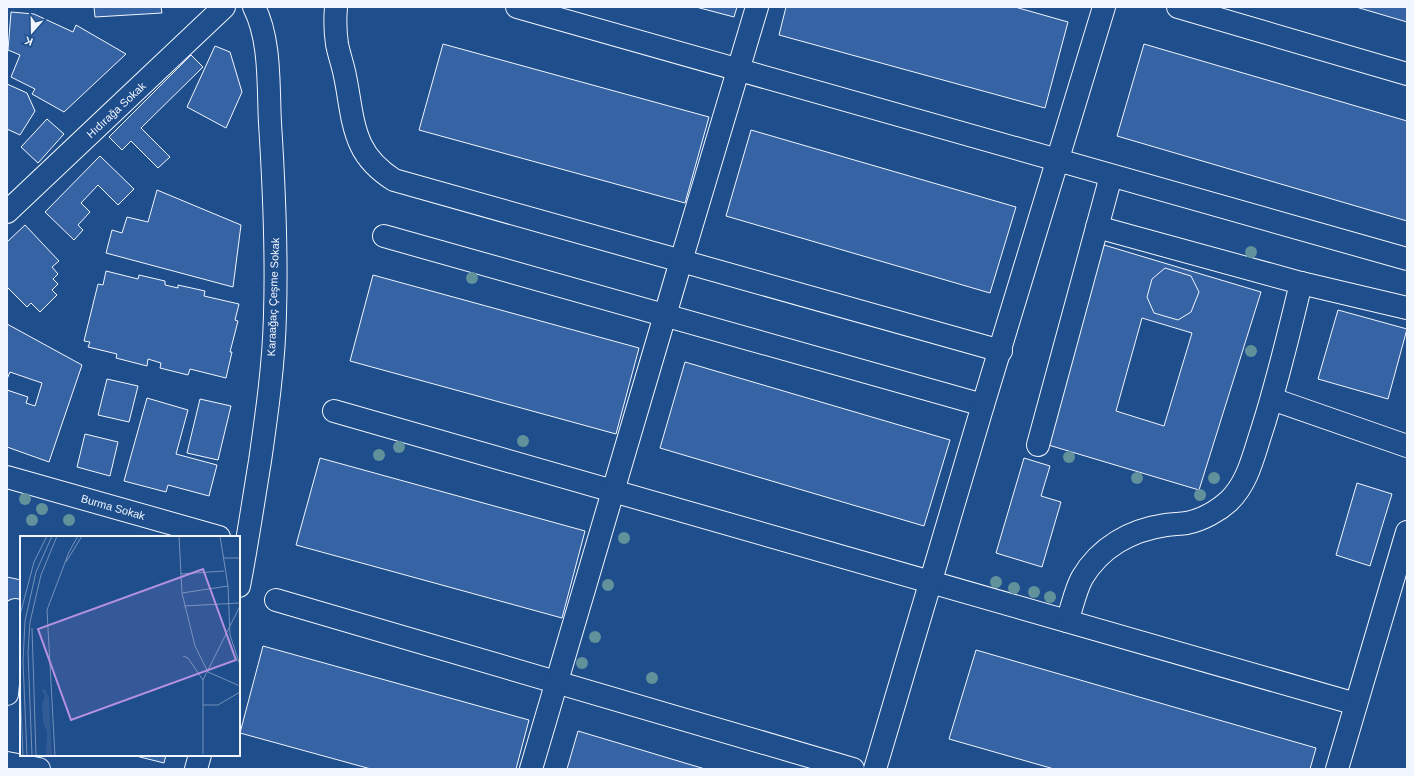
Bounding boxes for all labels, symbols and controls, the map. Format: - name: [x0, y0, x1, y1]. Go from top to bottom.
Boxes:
- north arrow: [12, 12, 52, 52]
- text: K: [23, 34, 34, 48]
- street label: Hıdırağa Sokak: [84, 79, 148, 140]
- street label: Karaağaç Çeşme Sokak: [265, 237, 281, 356]
- street label: Burma Sokak: [80, 492, 147, 522]
- inset map: [20, 536, 240, 756]

